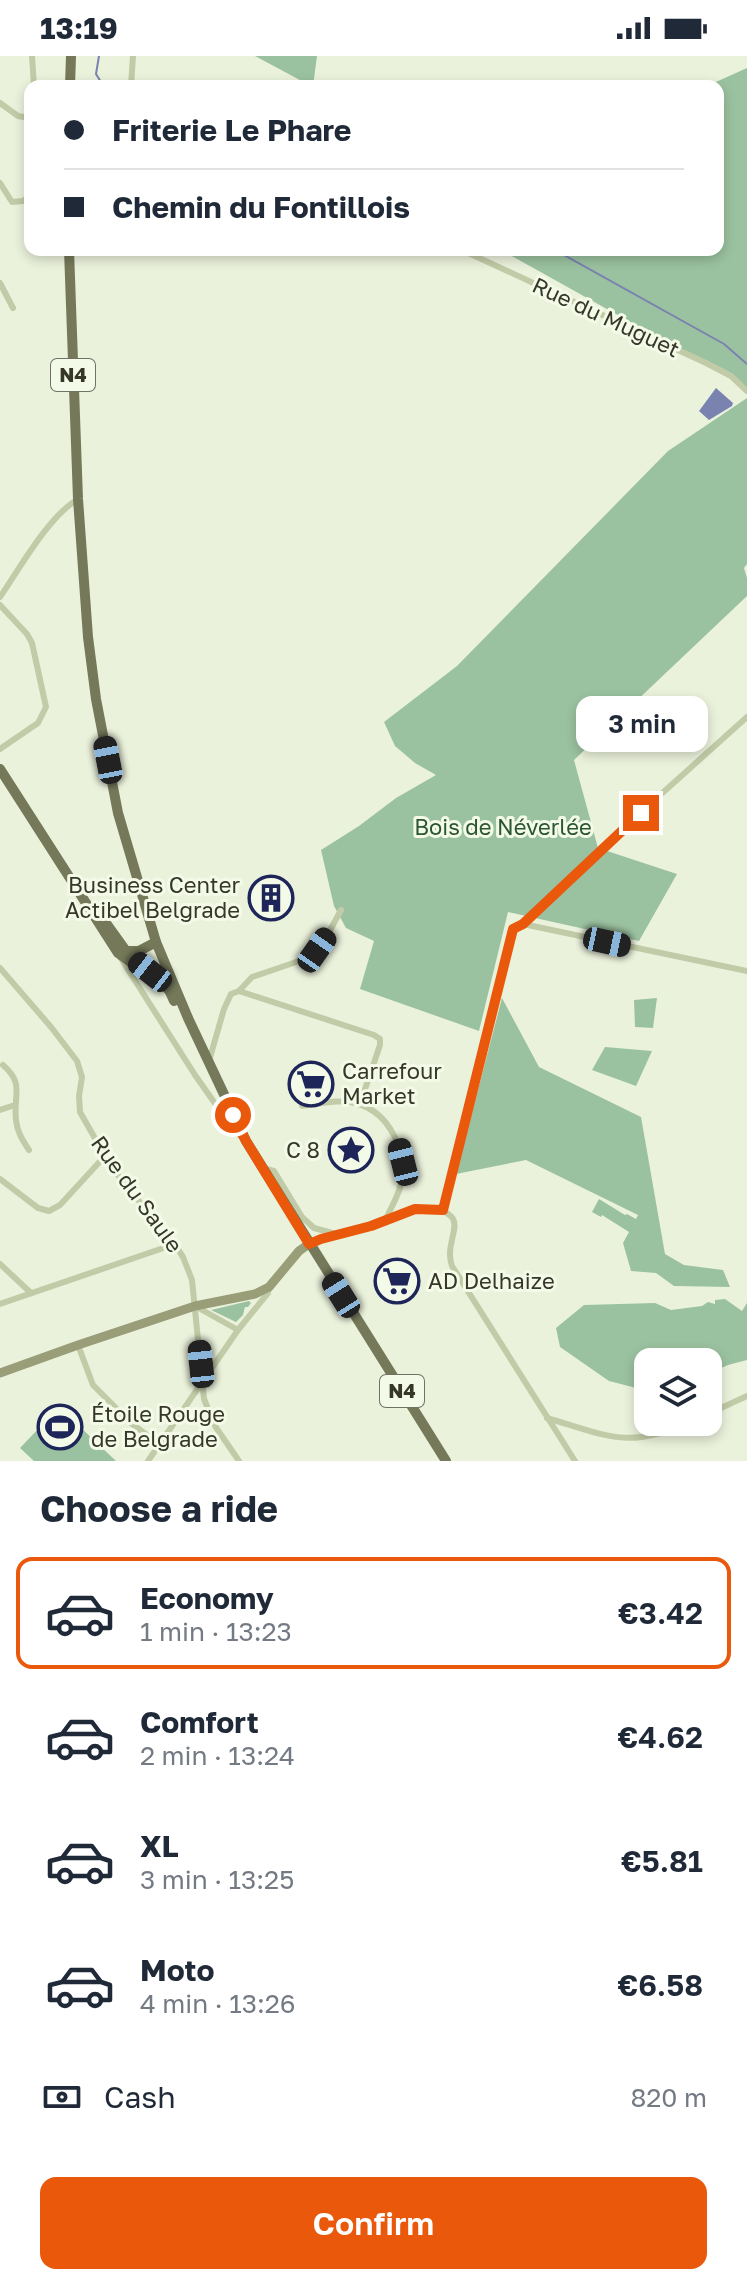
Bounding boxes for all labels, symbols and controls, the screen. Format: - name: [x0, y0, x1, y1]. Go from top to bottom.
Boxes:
- text: 13:19: [40, 10, 118, 46]
- text: Friterie Le Phare: [112, 112, 352, 148]
- text: Chemin du Fontillois: [112, 189, 410, 225]
- street label: Rue du Muguet: [528, 271, 684, 362]
- road number: N4: [51, 359, 95, 391]
- callout: 3 min: [575, 697, 707, 753]
- text: 3 min: [608, 708, 676, 739]
- car: [92, 734, 124, 786]
- route end: [623, 795, 659, 831]
- park label: Bois de Néverlée: [414, 813, 592, 840]
- place label: Business Center Actibel Belgrade: [65, 871, 240, 923]
- building icon: Business Center Actibel Belgrade: [247, 874, 295, 922]
- car: [293, 923, 341, 977]
- car: [581, 925, 633, 959]
- car: [124, 948, 176, 996]
- place label: Carrefour Market: [342, 1057, 442, 1109]
- supermarket icon: Carrefour Market: [287, 1060, 335, 1108]
- route start: [215, 1097, 251, 1133]
- place icon: C 8: [327, 1126, 375, 1174]
- street label: Rue du Saule: [86, 1130, 189, 1257]
- place label: C 8: [286, 1136, 320, 1163]
- car: [386, 1136, 420, 1188]
- supermarket icon: AD Delhaize: [373, 1257, 421, 1305]
- place label: AD Delhaize: [428, 1267, 555, 1294]
- car: [318, 1268, 364, 1322]
- car: [187, 1339, 215, 1389]
- map controls: [634, 1348, 722, 1436]
- button: layers: [634, 1348, 722, 1436]
- road number: N4: [380, 1375, 424, 1407]
- place label: Étoile Rouge de Belgrade: [91, 1400, 225, 1452]
- sports icon: Étoile Rouge de Belgrade: [36, 1403, 84, 1451]
- text: Choose a ride: [40, 1487, 278, 1530]
- icon: car: [44, 1577, 116, 1649]
- text: Economy: [140, 1580, 274, 1616]
- text: €3.42: [618, 1595, 703, 1631]
- text: 1 min · 13:23: [140, 1616, 292, 1647]
- icon: car: [44, 1701, 116, 1773]
- text: Comfort: [140, 1704, 259, 1740]
- text: €4.62: [618, 1719, 703, 1755]
- text: 2 min · 13:24: [140, 1740, 295, 1771]
- icon: car: [44, 1825, 116, 1897]
- text: XL: [140, 1828, 179, 1864]
- text: €5.81: [621, 1843, 703, 1879]
- text: 3 min · 13:25: [140, 1864, 294, 1895]
- icon: car: [44, 1949, 116, 2021]
- text: Moto: [140, 1952, 215, 1988]
- text: €6.58: [617, 1967, 703, 2003]
- text: 4 min · 13:26: [140, 1988, 296, 2019]
- icon: cash: [40, 2075, 84, 2119]
- text: Cash: [104, 2079, 176, 2115]
- text: 820 m: [630, 2082, 707, 2113]
- button: Confirm: [40, 2177, 707, 2269]

